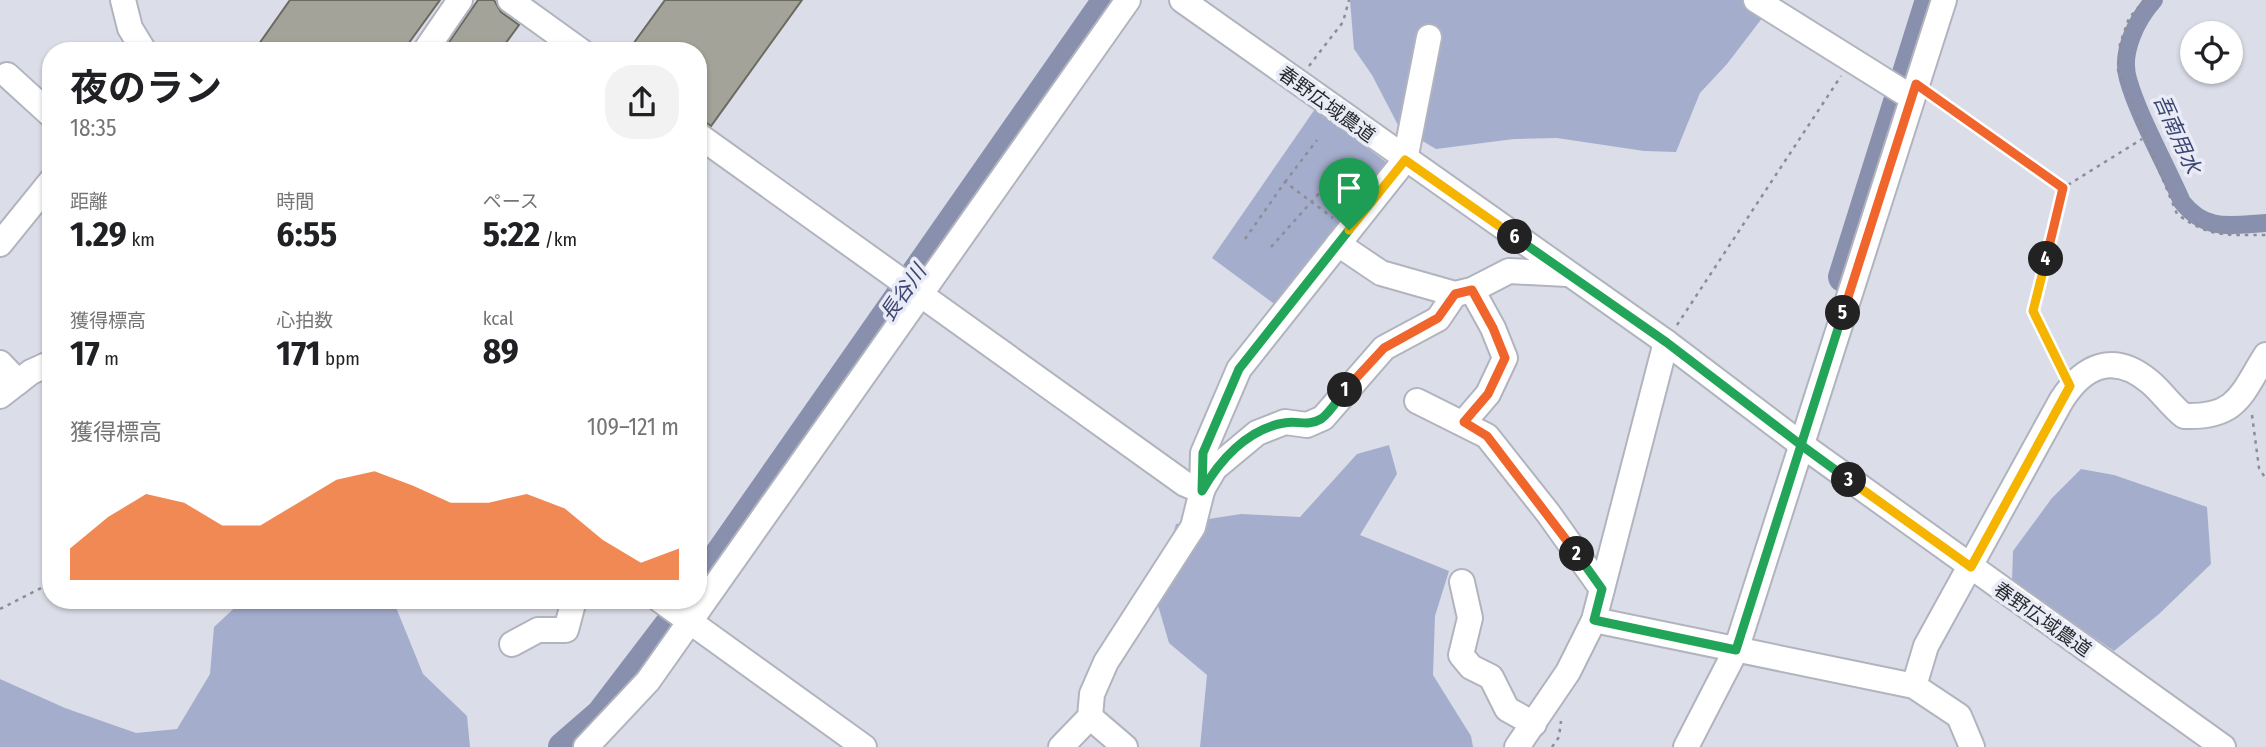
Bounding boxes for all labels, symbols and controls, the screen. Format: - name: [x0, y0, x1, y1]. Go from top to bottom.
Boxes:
- map controls: [2180, 21, 2243, 84]
- button: locate: [2180, 21, 2243, 84]
- street label: 春野広域農道: [1274, 62, 1380, 147]
- text: 夜のラン: [70, 65, 222, 111]
- button: share: [605, 65, 679, 139]
- water label: 吾南用水: [2148, 90, 2207, 179]
- text: 18:35: [70, 114, 116, 142]
- pin: [1319, 158, 1379, 230]
- icon: arrive: [1330, 169, 1368, 207]
- text: 距離: [70, 190, 108, 213]
- text: 時間: [276, 190, 314, 213]
- text: ペース: [483, 190, 539, 213]
- text: 1.29: [70, 213, 127, 255]
- text: 6:55: [276, 213, 337, 255]
- text: 5:22: [483, 213, 540, 255]
- pin: 6: [1498, 219, 1532, 254]
- text: 6: [1510, 225, 1519, 248]
- text: km: [127, 228, 155, 251]
- text: /km: [540, 228, 577, 251]
- pin: 4: [2028, 242, 2064, 276]
- text: 4: [2041, 247, 2050, 270]
- water label: 長谷川: [874, 258, 933, 326]
- pin: 5: [1826, 296, 1860, 330]
- text: 5: [1838, 301, 1847, 324]
- text: kcal: [483, 307, 513, 330]
- text: 獲得標高: [70, 309, 146, 332]
- text: 心拍数: [276, 309, 333, 332]
- text: 89: [483, 330, 519, 372]
- text: 17: [70, 332, 100, 374]
- text: 171: [276, 332, 321, 374]
- text: m: [100, 347, 119, 370]
- text: bpm: [321, 347, 360, 370]
- pin: 1: [1328, 372, 1362, 408]
- text: 1: [1340, 378, 1349, 401]
- text: 109–121 m: [587, 413, 679, 441]
- text: 獲得標高: [70, 418, 162, 446]
- pin: 3: [1832, 462, 1867, 498]
- text: 3: [1844, 468, 1853, 491]
- pin: 2: [1560, 536, 1594, 572]
- text: 2: [1572, 542, 1581, 565]
- street label: 春野広域農道: [1989, 577, 2096, 662]

